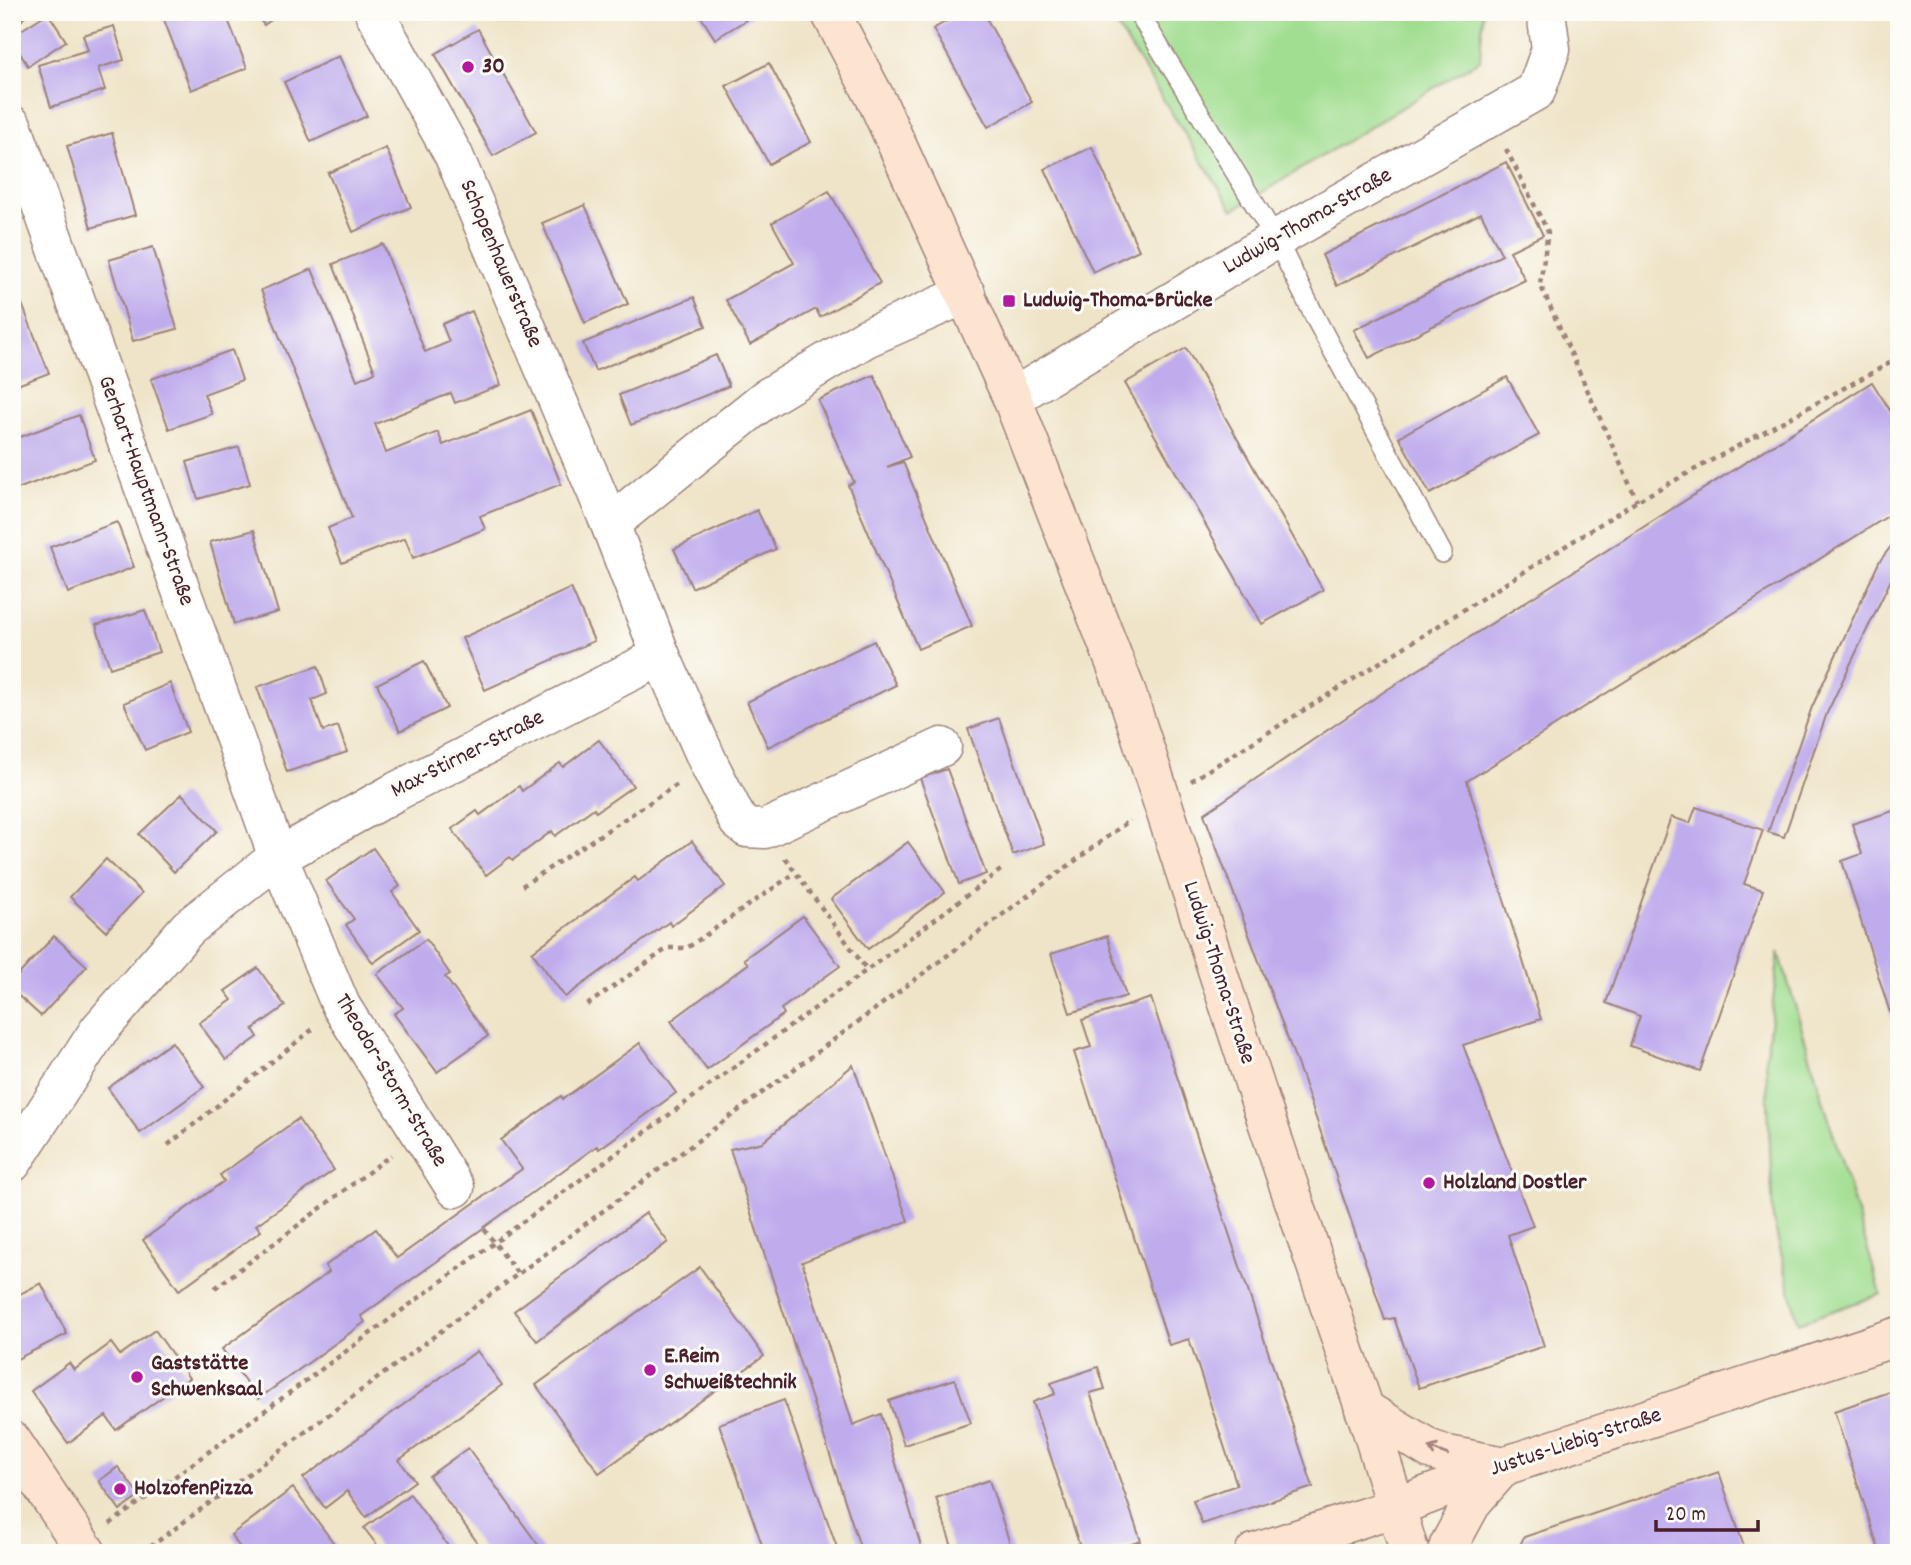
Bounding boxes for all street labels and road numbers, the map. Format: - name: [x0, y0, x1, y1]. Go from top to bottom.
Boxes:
- street label: Ludwig-Thoma-Straße: [1217, 160, 1399, 284]
- street label: Schopenhauerstraße: [450, 175, 550, 353]
- street label: Gerhart-Hauptmann-Straße: [88, 371, 202, 611]
- street label: Max-Stirner-Straße: [386, 702, 550, 808]
- street label: Ludwig-Thoma-Straße: [1173, 877, 1263, 1069]
- street label: Theodor-Storm-Straße: [325, 988, 455, 1174]
- street label: Justus-Liebig-Straße: [1486, 1400, 1666, 1486]

